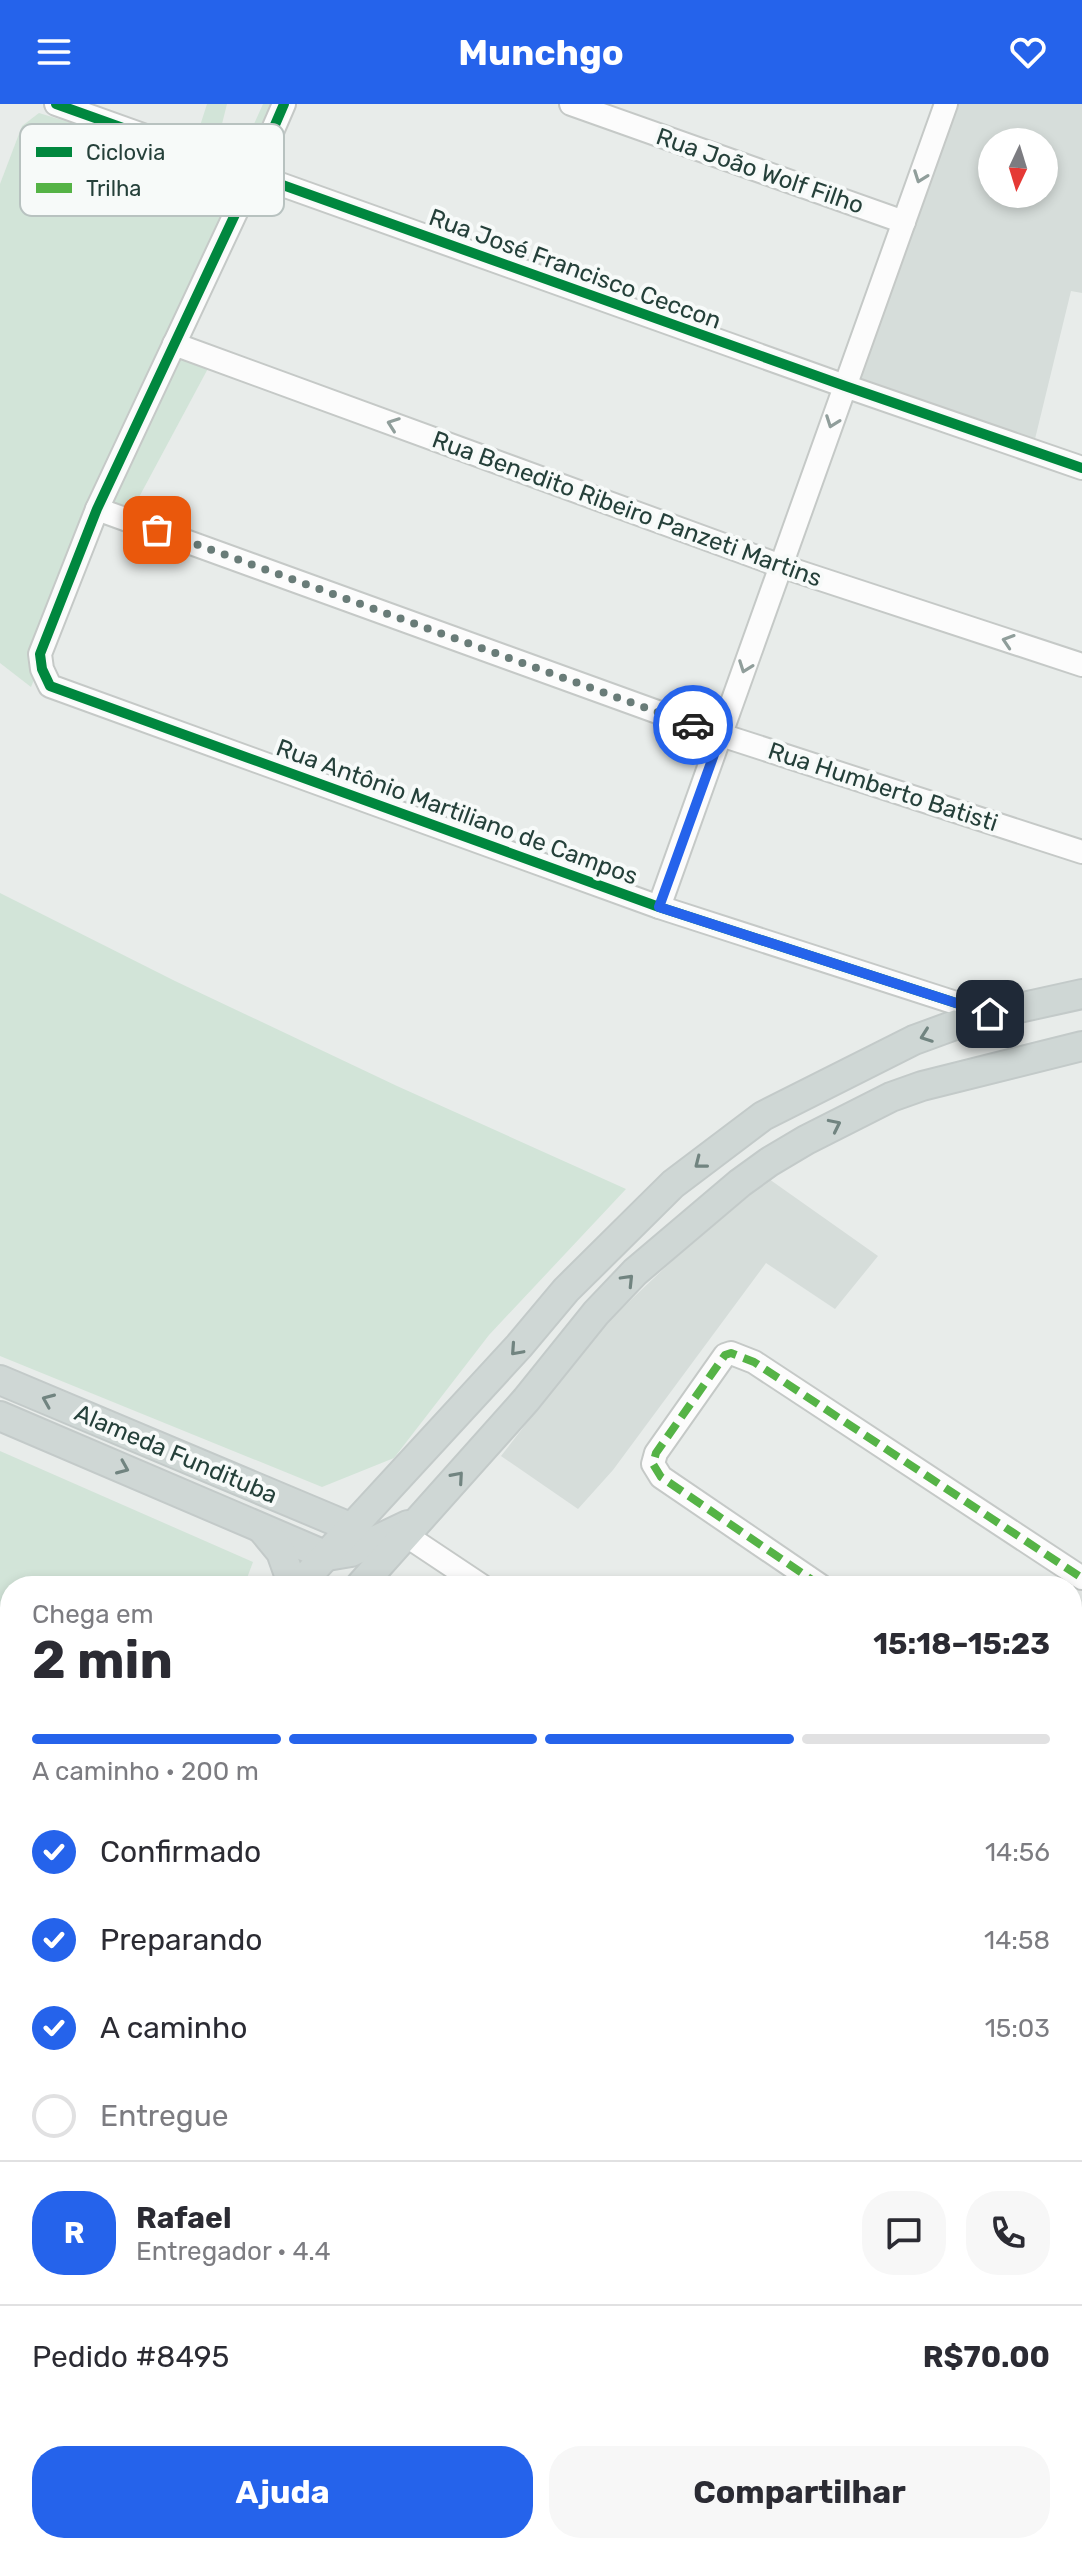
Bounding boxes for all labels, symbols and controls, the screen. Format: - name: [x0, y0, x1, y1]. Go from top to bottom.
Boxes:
- icon: menu: [32, 30, 76, 74]
- icon: heart: [1006, 30, 1050, 74]
- text: Munchgo: [458, 31, 624, 74]
- street label: Rua João Wolf Filho: [652, 122, 868, 220]
- legend: [20, 124, 284, 216]
- north arrow: [978, 128, 1058, 208]
- map controls: [978, 128, 1058, 208]
- text: Ciclovia: [86, 139, 165, 166]
- one-way arrow: [913, 170, 929, 184]
- text: Trilha: [86, 175, 142, 202]
- street label: Rua José Francisco Ceccon: [425, 203, 725, 335]
- one-way arrow: [825, 415, 842, 429]
- one-way arrow: [387, 418, 401, 434]
- street label: Rua Benedito Ribeiro Panzeti Martins: [428, 425, 826, 593]
- pin: [123, 496, 191, 564]
- icon: bag: [135, 508, 179, 552]
- one-way arrow: [1002, 634, 1016, 650]
- one-way arrow: [738, 659, 754, 673]
- courier: [653, 685, 733, 765]
- icon: car: [671, 703, 715, 747]
- street label: Rua Antônio Martiliano de Campos: [273, 733, 641, 891]
- street label: Rua Humberto Batisti: [765, 737, 1001, 837]
- pin: [956, 980, 1024, 1048]
- icon: home: [968, 992, 1012, 1036]
- one-way arrow: [920, 1026, 934, 1042]
- one-way arrow: [827, 1119, 841, 1135]
- one-way arrow: [695, 1154, 709, 1168]
- one-way arrow: [618, 1275, 633, 1289]
- one-way arrow: [511, 1340, 525, 1355]
- one-way arrow: [42, 1393, 56, 1409]
- street label: Alameda Fundituba: [70, 1399, 282, 1509]
- one-way arrow: [115, 1458, 130, 1474]
- one-way arrow: [449, 1472, 463, 1487]
- text: Chega em: [32, 1599, 154, 1630]
- text: 15:18–15:23: [873, 1626, 1050, 1662]
- text: 2 min: [32, 1629, 173, 1691]
- text: A caminho · 200 m: [32, 1756, 259, 1787]
- icon: check: [32, 1830, 76, 1874]
- text: Confirmado: [100, 1834, 261, 1870]
- text: 14:56: [985, 1837, 1050, 1868]
- icon: check: [32, 1918, 76, 1962]
- text: Preparando: [100, 1922, 263, 1958]
- text: 14:58: [984, 1925, 1050, 1956]
- icon: check: [32, 2006, 76, 2050]
- text: A caminho: [100, 2010, 247, 2046]
- text: 15:03: [985, 2013, 1050, 2044]
- text: Entregue: [100, 2098, 229, 2134]
- button: chat: [862, 2191, 946, 2275]
- button: phone: [966, 2191, 1050, 2275]
- text: Rafael: [136, 2200, 231, 2236]
- text: R: [64, 2215, 84, 2251]
- text: Entregador · 4.4: [136, 2236, 331, 2267]
- text: Pedido #8495: [32, 2339, 229, 2375]
- text: R$70.00: [923, 2339, 1050, 2375]
- button: Ajuda: [32, 2446, 533, 2538]
- button: Compartilhar: [549, 2446, 1050, 2538]

